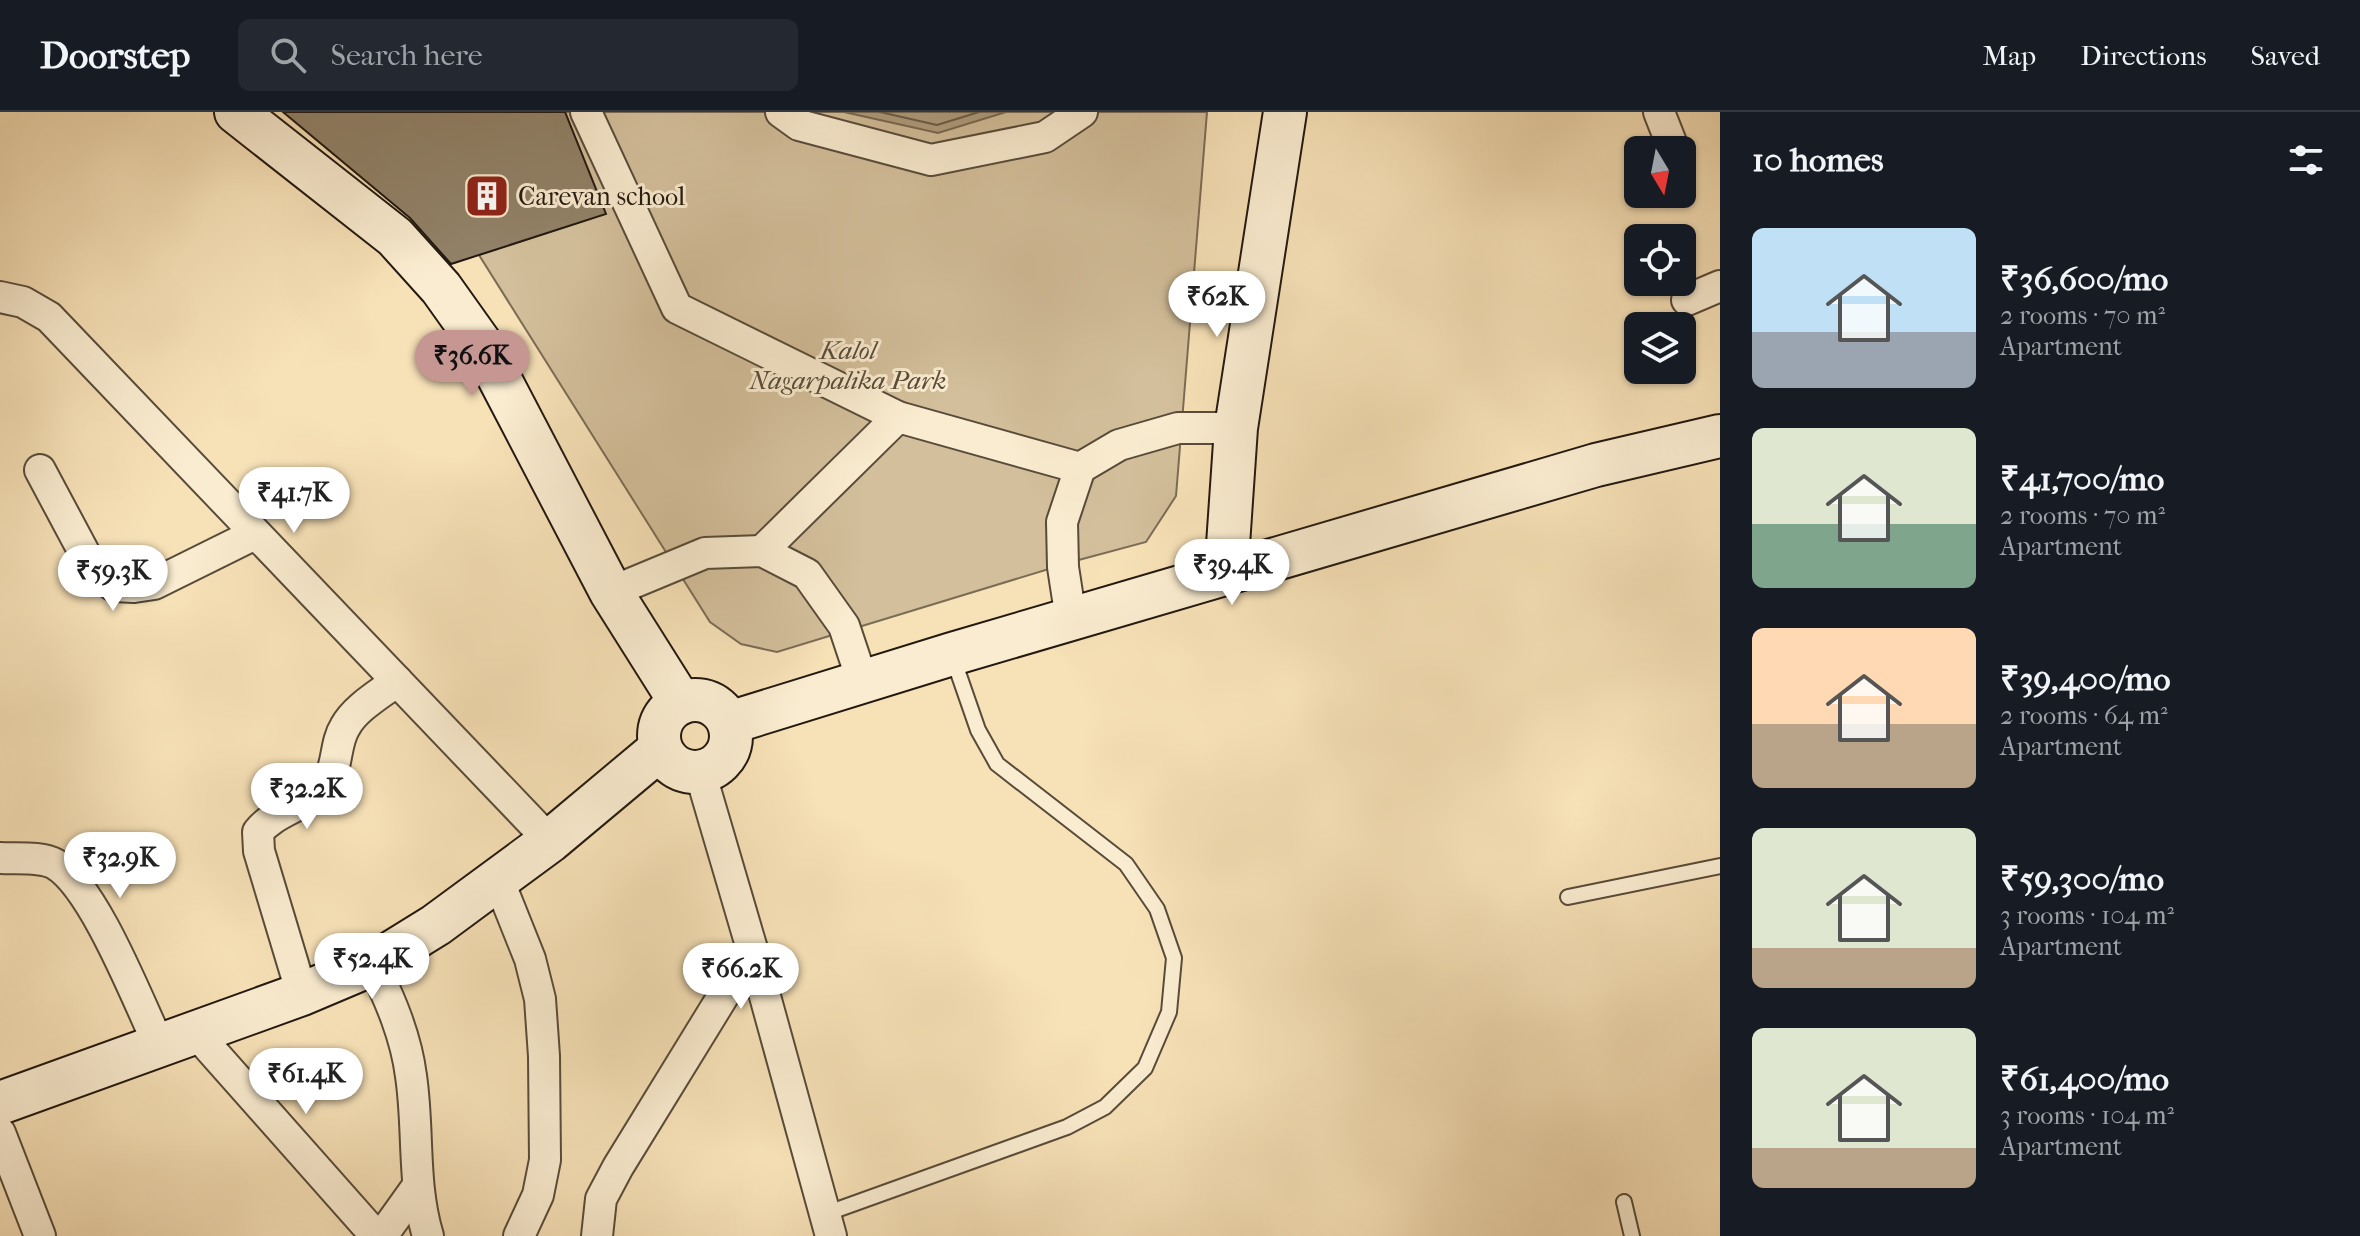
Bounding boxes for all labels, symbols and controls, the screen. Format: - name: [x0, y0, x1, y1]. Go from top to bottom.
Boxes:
- search box: [238, 19, 798, 91]
- text: Doorstep: [40, 33, 190, 78]
- icon: search: [266, 33, 310, 77]
- text: Search here: [330, 38, 483, 73]
- text: Map: [1983, 39, 2036, 72]
- text: Directions: [2080, 39, 2207, 72]
- text: Saved: [2251, 39, 2320, 72]
- north arrow: [1624, 136, 1696, 208]
- map controls: [1624, 136, 1696, 384]
- icon: filters: [2284, 138, 2328, 182]
- text: 10 homes: [1752, 140, 1883, 180]
- building icon: Carevan school: [463, 172, 511, 220]
- place label: Carevan school: [518, 181, 685, 212]
- button: locate: [1624, 224, 1696, 296]
- text: ₹36,600/mo: [2000, 259, 2168, 299]
- icon: home: [1816, 260, 1912, 356]
- pin: ₹62K: [1170, 271, 1264, 339]
- text: ₹62K: [1186, 281, 1248, 312]
- text: 2 rooms · 70 m²: [2000, 300, 2165, 331]
- button: layers: [1624, 312, 1696, 384]
- pin: ₹36.6K: [407, 330, 537, 398]
- text: Apartment: [2000, 331, 2122, 362]
- park label: Kalol Nagarpalika Park: [749, 335, 946, 396]
- text: ₹36.6K: [433, 340, 511, 371]
- text: ₹41,700/mo: [2000, 459, 2164, 499]
- icon: home: [1816, 460, 1912, 556]
- pin: ₹41.7K: [229, 467, 359, 535]
- text: ₹41.7K: [257, 477, 331, 508]
- text: 2 rooms · 70 m²: [2000, 500, 2165, 531]
- text: Apartment: [2000, 531, 2122, 562]
- pin: ₹39.4K: [1167, 539, 1297, 607]
- pin: ₹59.3K: [48, 545, 178, 613]
- text: ₹39.4K: [1192, 549, 1272, 580]
- text: ₹59.3K: [76, 555, 150, 586]
- text: ₹39,400/mo: [2000, 659, 2170, 699]
- icon: home: [1816, 660, 1912, 756]
- text: 2 rooms · 64 m²: [2000, 700, 2168, 731]
- text: Apartment: [2000, 731, 2122, 762]
- pin: ₹32.2K: [242, 763, 372, 831]
- text: ₹32.2K: [269, 773, 345, 804]
- pin: ₹32.9K: [55, 832, 185, 900]
- text: ₹32.9K: [82, 842, 158, 873]
- text: ₹59,300/mo: [2000, 859, 2164, 899]
- icon: home: [1816, 860, 1912, 956]
- text: 3 rooms · 104 m²: [2000, 900, 2174, 931]
- text: Apartment: [2000, 931, 2122, 962]
- pin: ₹52.4K: [307, 933, 437, 1001]
- text: ₹52.4K: [332, 943, 412, 974]
- pin: ₹66.2K: [676, 943, 806, 1011]
- text: ₹66.2K: [701, 953, 781, 984]
- pin: ₹61.4K: [241, 1048, 371, 1116]
- text: ₹61.4K: [267, 1058, 345, 1089]
- text: ₹61,400/mo: [2000, 1059, 2169, 1099]
- icon: home: [1816, 1060, 1912, 1156]
- text: 3 rooms · 104 m²: [2000, 1100, 2174, 1131]
- text: Apartment: [2000, 1131, 2122, 1162]

